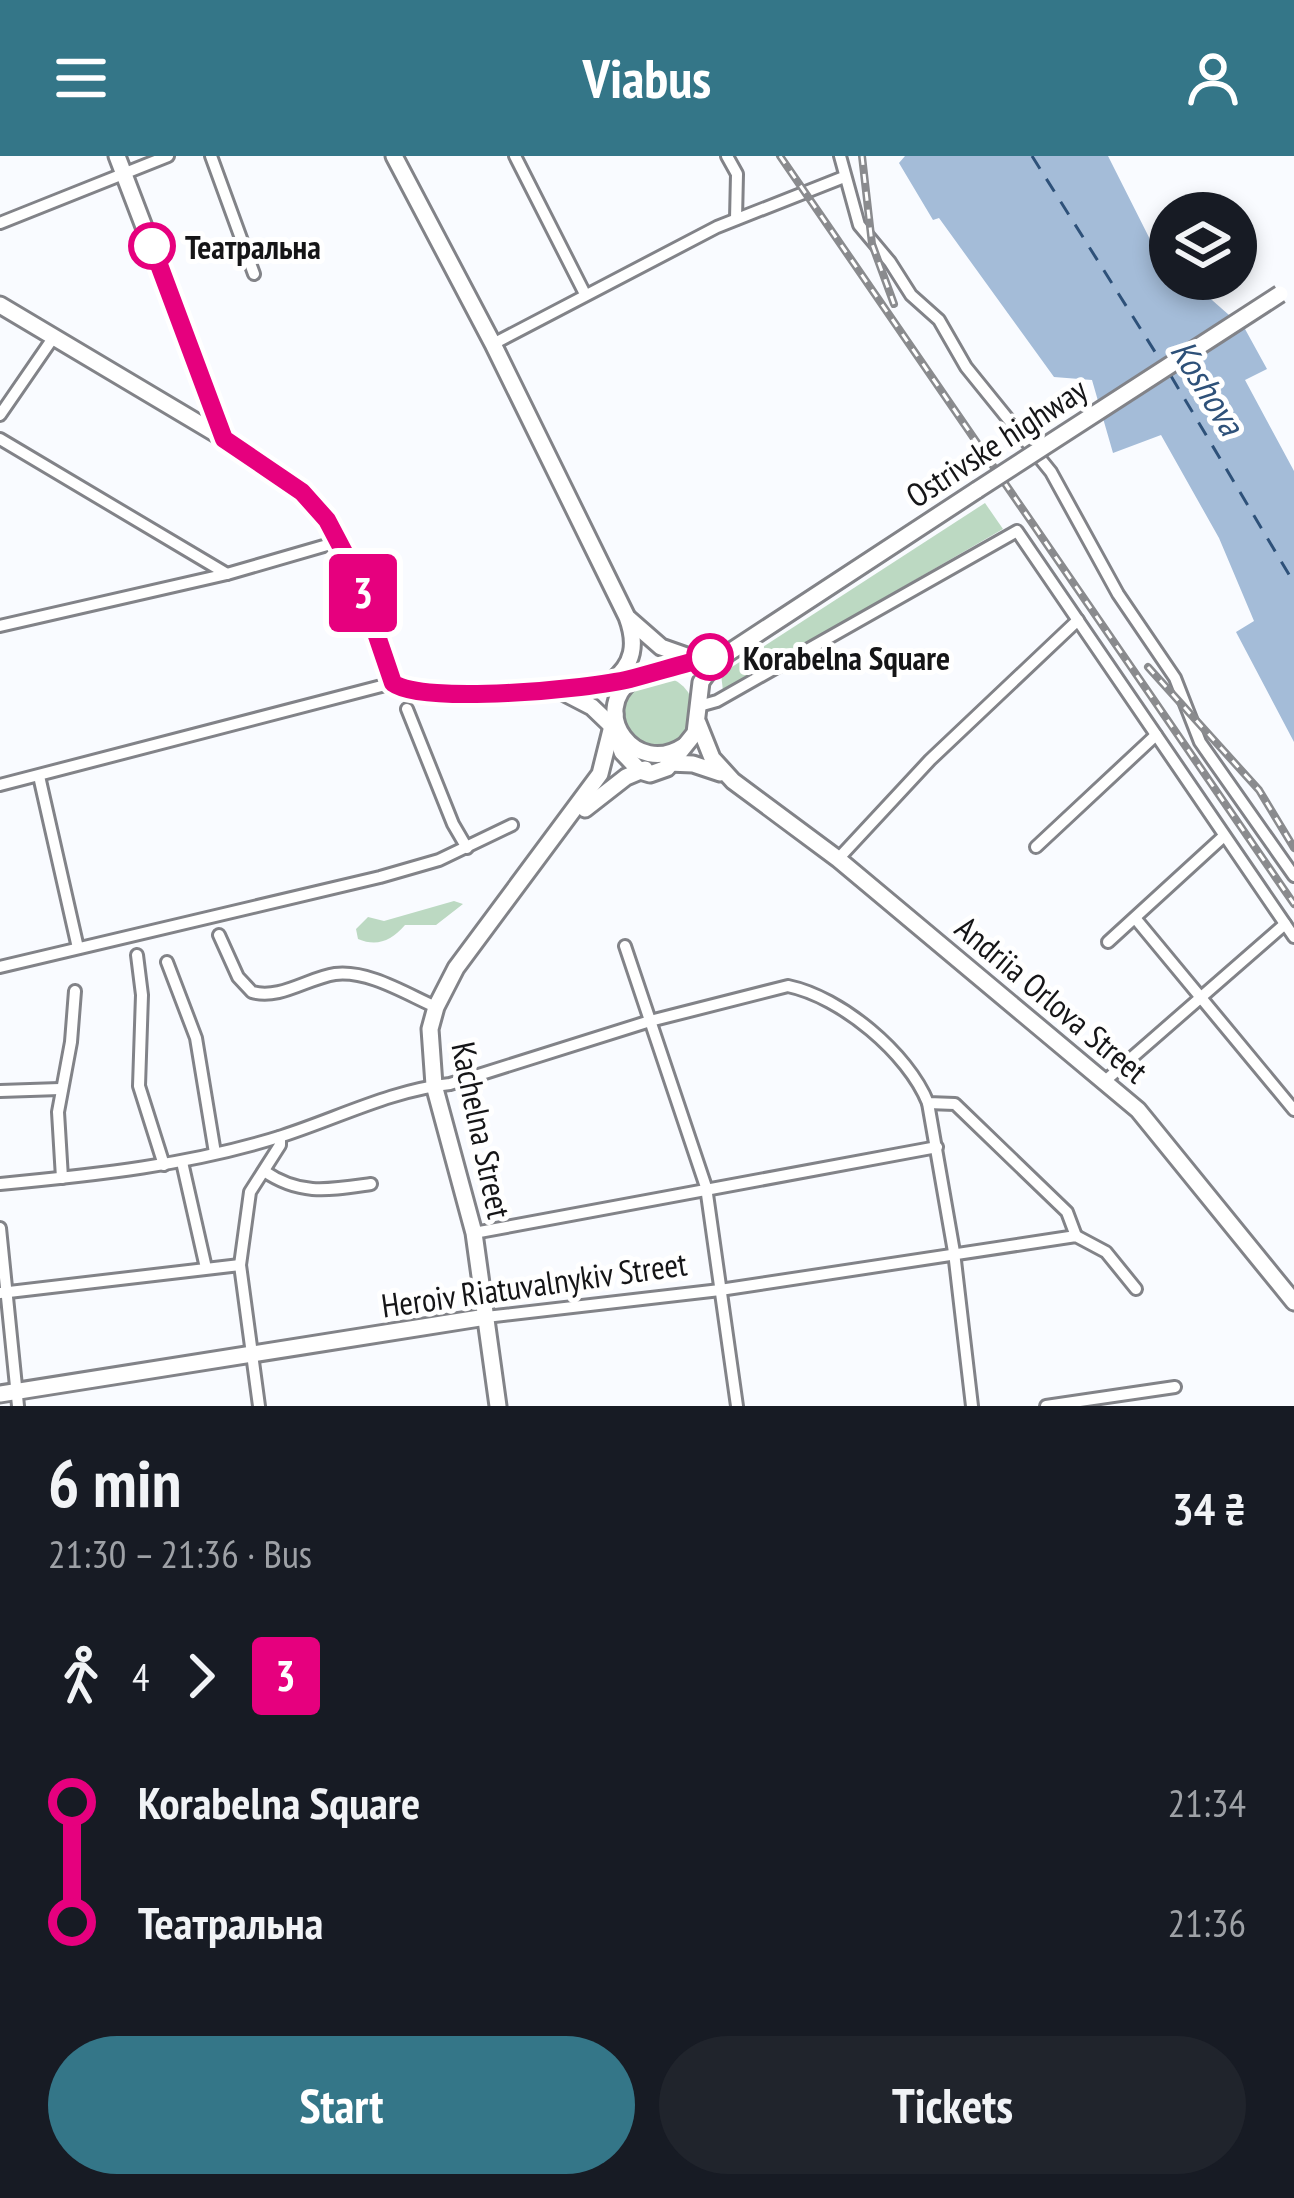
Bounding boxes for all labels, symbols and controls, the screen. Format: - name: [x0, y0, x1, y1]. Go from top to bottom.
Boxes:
- text: Viabus: [583, 43, 711, 113]
- icon: menu: [48, 45, 114, 111]
- icon: person: [1180, 45, 1246, 111]
- map controls: [1149, 192, 1257, 300]
- button: layers: [1149, 192, 1257, 300]
- marker: Театральна: [130, 224, 174, 268]
- place label: Театральна: [185, 225, 321, 268]
- water label: Koshova: [1161, 331, 1256, 445]
- street label: Ostrivske highway: [897, 367, 1095, 516]
- line badge: 3: [324, 554, 402, 632]
- text: 3: [353, 565, 373, 620]
- marker: Korabelna Square: [688, 635, 732, 679]
- place label: Korabelna Square: [743, 636, 950, 679]
- street label: Andriia Orlova Street: [947, 906, 1157, 1092]
- street label: Kachelna Street: [442, 1038, 522, 1222]
- street label: Heroiv Riatuvalnykiv Street: [379, 1241, 689, 1327]
- text: 6 min: [48, 1440, 181, 1525]
- text: 34 ₴: [1172, 1479, 1246, 1537]
- text: 21:30 – 21:36 · Bus: [48, 1528, 312, 1579]
- icon: walk: [48, 1643, 114, 1709]
- icon: forward: [168, 1643, 234, 1709]
- text: 3: [276, 1648, 296, 1703]
- text: 4: [132, 1651, 150, 1702]
- text: Korabelna Square: [138, 1773, 420, 1831]
- text: 21:34: [1168, 1777, 1246, 1828]
- text: Театральна: [138, 1893, 323, 1951]
- text: 21:36: [1168, 1897, 1246, 1948]
- button: Start: [48, 2036, 635, 2174]
- button: Tickets: [659, 2036, 1246, 2174]

